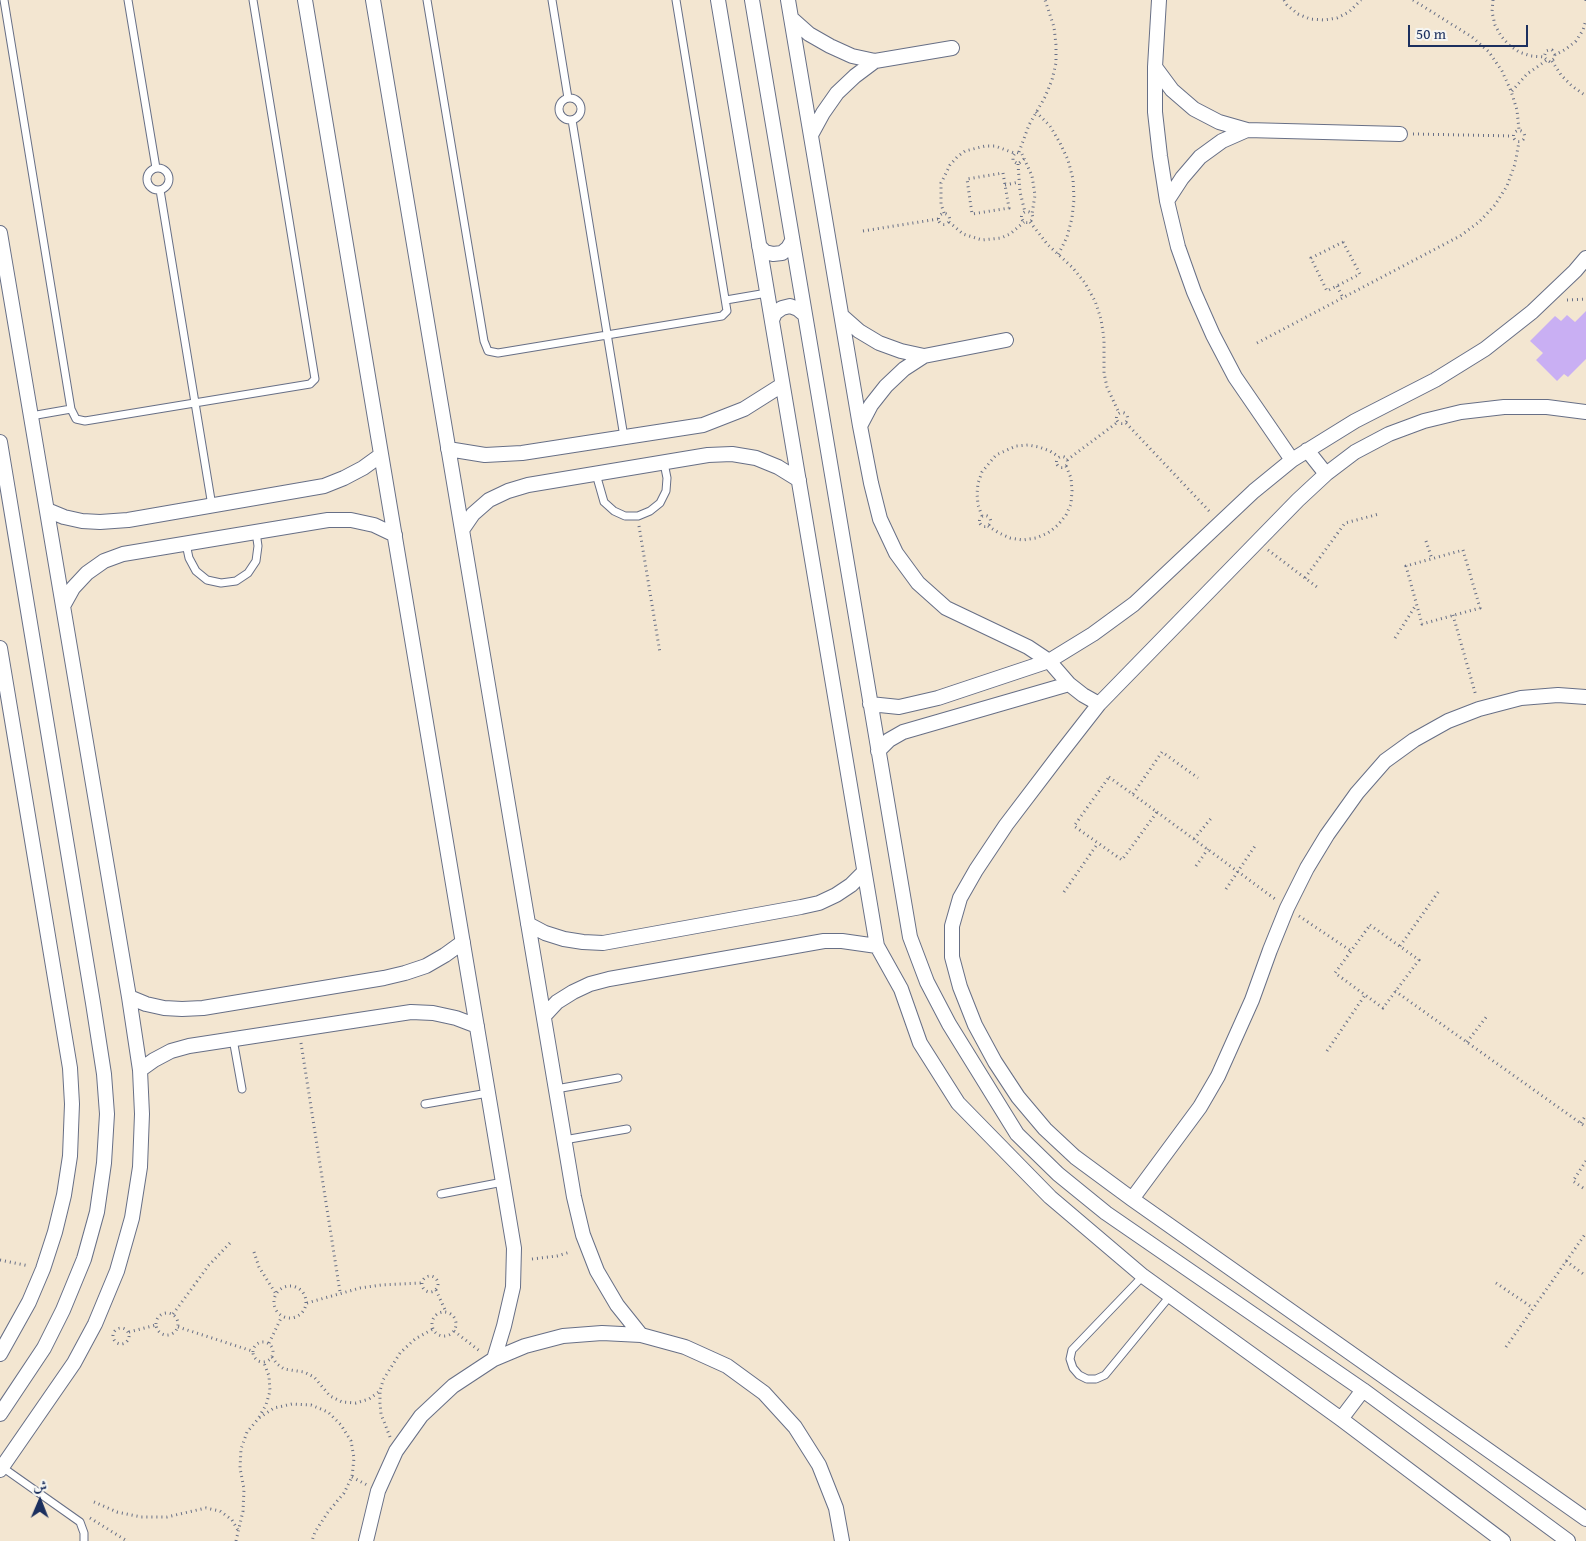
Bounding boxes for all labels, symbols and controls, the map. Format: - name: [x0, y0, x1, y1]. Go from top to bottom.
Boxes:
- scale bar: [1411, 15, 1531, 47]
- text: 50 m: [1416, 23, 1446, 44]
- north arrow: [15, 1476, 65, 1526]
- text: ش: [33, 1476, 47, 1496]

